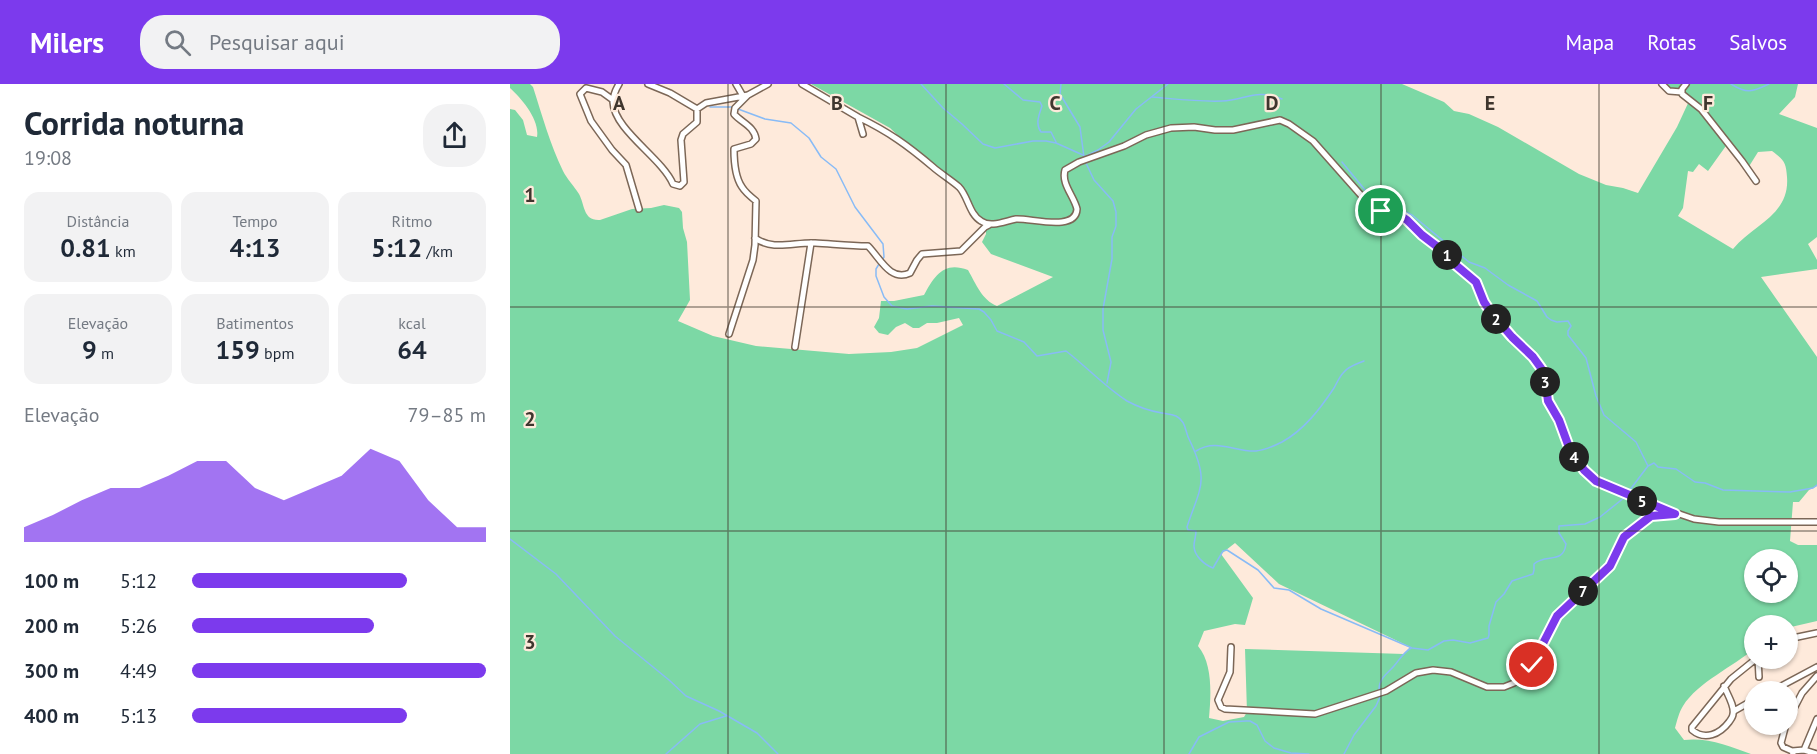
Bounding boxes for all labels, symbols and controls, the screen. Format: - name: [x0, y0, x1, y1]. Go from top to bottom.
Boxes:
- search box: [140, 15, 560, 69]
- text: Milers: [30, 24, 104, 61]
- icon: search: [161, 26, 194, 59]
- text: Pesquisar aqui: [209, 28, 345, 56]
- text: Mapa: [1565, 29, 1614, 56]
- text: Rotas: [1647, 29, 1696, 56]
- text: Salvos: [1729, 29, 1787, 56]
- text: A: [613, 90, 626, 116]
- text: B: [831, 90, 843, 116]
- text: C: [1049, 90, 1061, 116]
- text: D: [1266, 90, 1279, 116]
- text: E: [1485, 90, 1495, 116]
- text: F: [1703, 90, 1713, 116]
- text: Corrida noturna: [24, 101, 244, 144]
- button: share: [423, 104, 486, 167]
- text: 19:08: [24, 145, 72, 171]
- text: 1: [524, 182, 536, 208]
- pin: [1355, 185, 1406, 236]
- icon: arrive: [1364, 194, 1397, 227]
- text: Distância: [66, 211, 130, 231]
- text: Tempo: [232, 211, 278, 231]
- text: Ritmo: [392, 211, 432, 231]
- text: 0.81: [60, 231, 111, 264]
- text: 4:13: [229, 231, 281, 264]
- text: 5:12: [371, 231, 422, 264]
- pin: 1: [1432, 240, 1462, 270]
- text: km: [111, 241, 136, 261]
- text: /km: [422, 241, 453, 261]
- text: 1: [1442, 245, 1452, 265]
- pin: 2: [1481, 304, 1511, 334]
- text: 2: [1491, 309, 1501, 329]
- text: Elevação: [68, 313, 128, 333]
- text: Batimentos: [216, 313, 294, 333]
- text: kcal: [398, 313, 426, 333]
- text: 9: [82, 333, 97, 366]
- text: 159: [216, 333, 260, 366]
- text: 64: [397, 333, 427, 366]
- text: m: [97, 343, 114, 363]
- text: bpm: [260, 343, 294, 363]
- pin: 3: [1530, 367, 1560, 397]
- text: 3: [1540, 372, 1550, 392]
- text: Elevação: [24, 402, 100, 428]
- text: 79–85 m: [408, 402, 486, 428]
- text: 2: [524, 406, 536, 432]
- pin: 4: [1559, 442, 1589, 472]
- text: 4: [1569, 447, 1579, 467]
- pin: 5: [1627, 486, 1657, 516]
- text: 5: [1637, 491, 1647, 511]
- map controls: [1744, 549, 1798, 735]
- button: locate: [1744, 549, 1798, 603]
- text: 100 m: [24, 568, 79, 594]
- text: 5:12: [120, 568, 157, 594]
- pin: 7: [1568, 576, 1598, 606]
- text: 7: [1578, 581, 1588, 601]
- text: 200 m: [24, 613, 79, 639]
- text: 5:26: [120, 613, 157, 639]
- button: +: [1744, 615, 1798, 669]
- text: 3: [524, 629, 536, 655]
- pin: [1506, 639, 1557, 690]
- icon: check: [1515, 648, 1548, 681]
- text: 300 m: [24, 658, 79, 684]
- text: 4:49: [120, 658, 157, 684]
- button: −: [1744, 681, 1798, 735]
- text: 400 m: [24, 703, 79, 729]
- text: 5:13: [120, 703, 157, 729]

